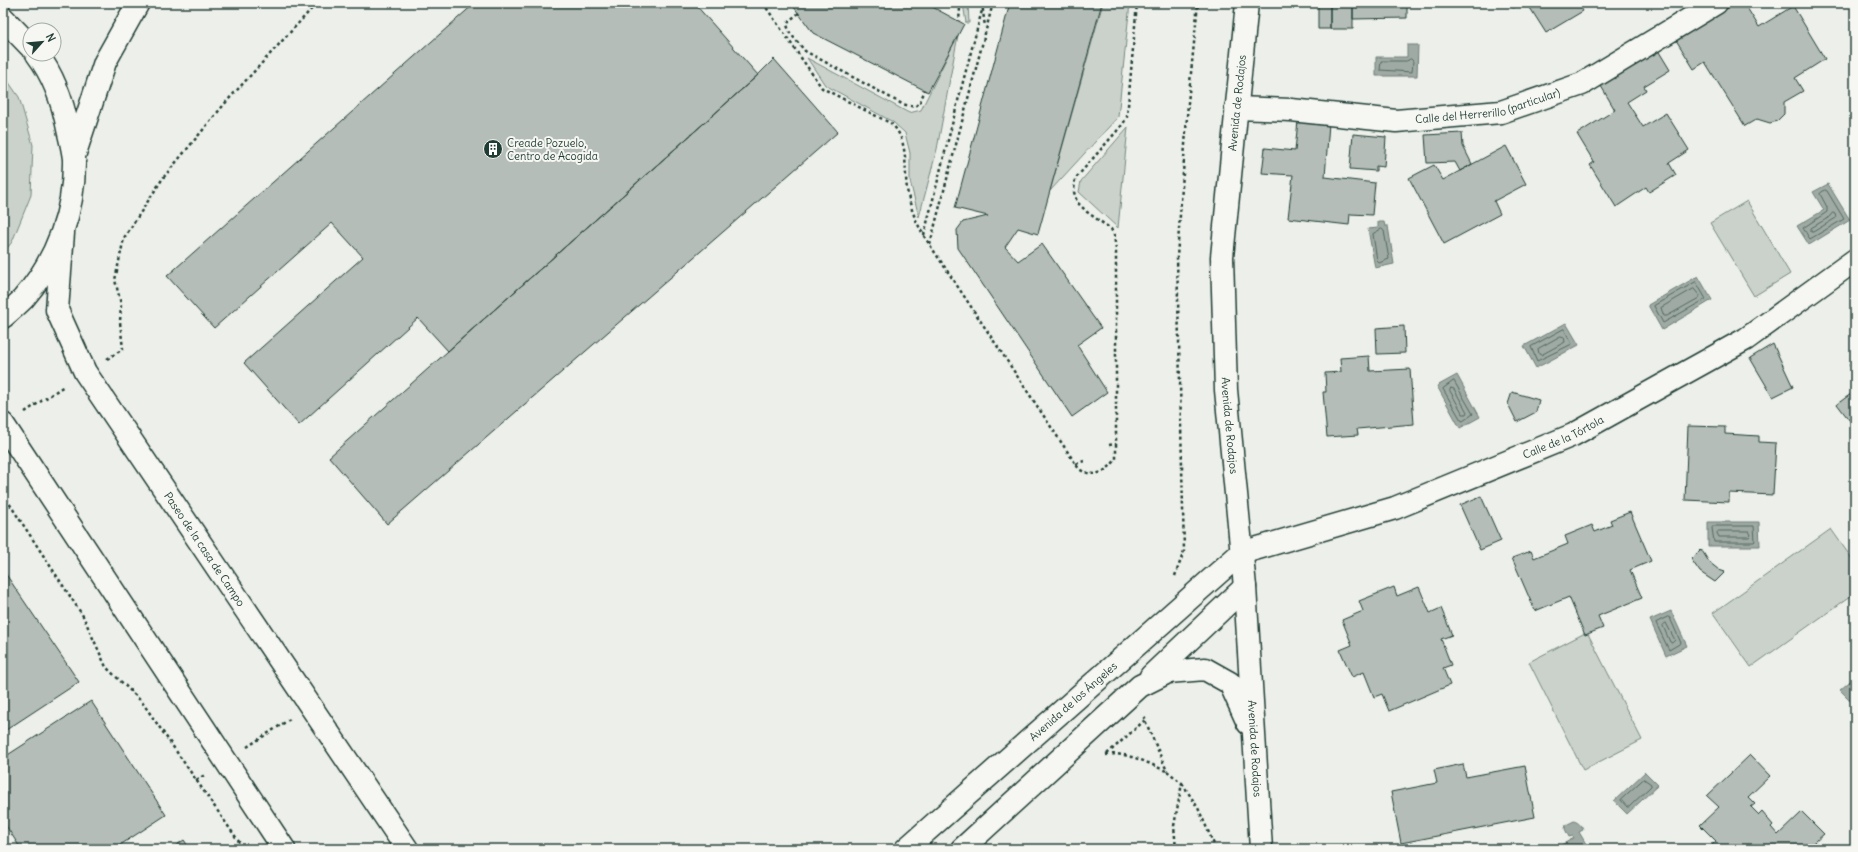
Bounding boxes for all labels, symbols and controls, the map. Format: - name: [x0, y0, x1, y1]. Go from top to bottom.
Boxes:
- north arrow: [22, 22, 62, 62]
- text: N: [43, 31, 59, 44]
- street label: Avenida de Rodajos: [1225, 54, 1249, 152]
- street label: Calle del Herrerillo (particular): [1415, 85, 1562, 126]
- place label: Creade Pozuelo, Centro de Acogida: [507, 136, 598, 163]
- building icon: Creade Pozuelo, Centro de Acogida: [482, 138, 504, 160]
- street label: Avenida de Rodajos: [1219, 377, 1241, 474]
- street label: Calle de la Tórtola: [1521, 412, 1606, 462]
- street label: Paseo de la casa de Campo: [161, 489, 248, 609]
- street label: Avenida de los Ángeles: [1026, 659, 1120, 744]
- street label: Avenida de Rodajos: [1245, 700, 1265, 797]

